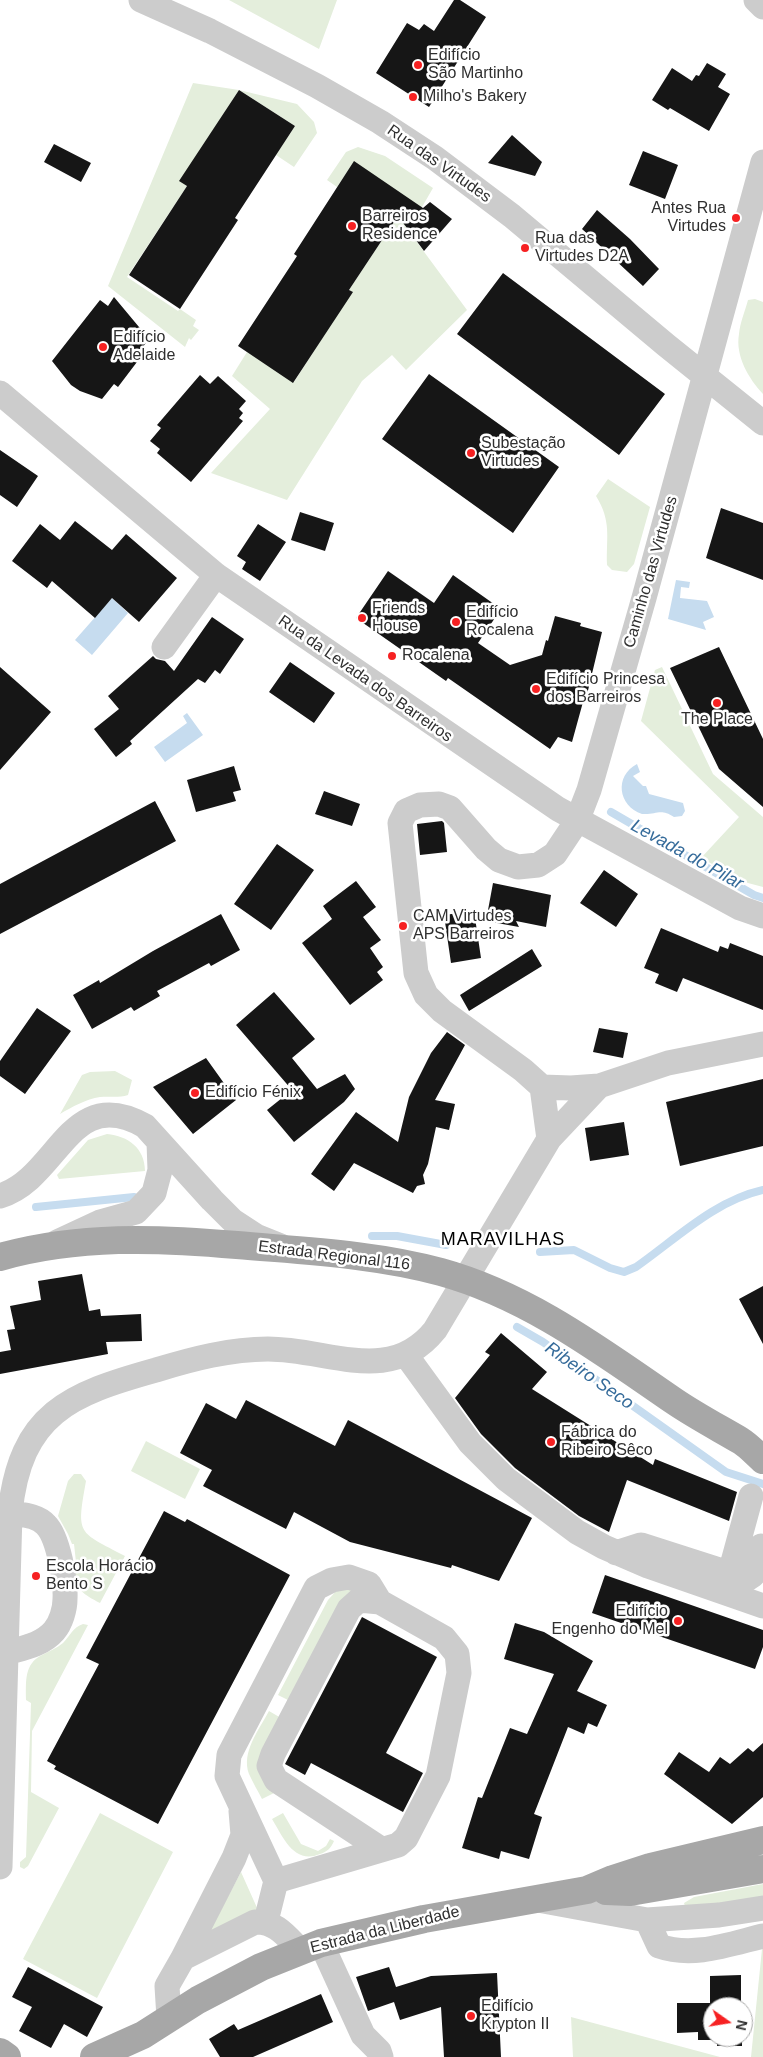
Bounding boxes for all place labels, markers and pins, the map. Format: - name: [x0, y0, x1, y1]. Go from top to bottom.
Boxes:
- place label: Edifício São Martinho: [428, 46, 523, 84]
- marker: Edifício São Martinho: [412, 59, 424, 71]
- place label: Milho's Bakery: [423, 87, 527, 107]
- marker: Milho's Bakery: [407, 91, 419, 103]
- place label: Antes Rua Virtudes: [651, 199, 726, 237]
- place label: Barreiros Residence: [362, 207, 438, 245]
- marker: Antes Rua Virtudes: [730, 212, 742, 224]
- marker: Barreiros Residence: [346, 220, 358, 232]
- place label: Rua das Virtudes D2A: [535, 229, 629, 267]
- marker: Rua das Virtudes D2A: [519, 242, 531, 254]
- place label: Edifício Adelaide: [113, 328, 175, 366]
- marker: Edifício Adelaide: [97, 341, 109, 353]
- place label: Subestação Virtudes: [481, 434, 566, 472]
- marker: Subestação Virtudes: [465, 447, 477, 459]
- place label: Friends House: [372, 599, 425, 637]
- place label: Edifício Rocalena: [466, 603, 534, 641]
- marker: Friends House: [356, 612, 368, 624]
- marker: Edifício Rocalena: [450, 616, 462, 628]
- place label: Rocalena: [402, 646, 470, 666]
- marker: Rocalena: [386, 650, 398, 662]
- place label: Edifício Princesa dos Barreiros: [546, 670, 665, 708]
- marker: Edifício Princesa dos Barreiros: [530, 683, 542, 695]
- marker: The Place: [711, 697, 723, 709]
- place label: The Place: [681, 710, 753, 730]
- place label: CAM Virtudes APS Barreiros: [413, 907, 514, 945]
- marker: CAM Virtudes APS Barreiros: [397, 920, 409, 932]
- place label: Edifício Fénix: [205, 1083, 301, 1103]
- marker: Edifício Fénix: [189, 1087, 201, 1099]
- place label: Fábrica do Ribeiro Sêco: [561, 1423, 653, 1461]
- marker: Fábrica do Ribeiro Sêco: [545, 1436, 557, 1448]
- place label: Escola Horácio Bento S: [46, 1557, 154, 1595]
- marker: Escola Horácio Bento S: [30, 1570, 42, 1582]
- place label: Edifício Engenho do Mel: [551, 1602, 668, 1640]
- marker: Edifício Engenho do Mel: [672, 1615, 684, 1627]
- place label: Edifício Krypton II: [481, 1997, 549, 2035]
- marker: Edifício Krypton II: [465, 2010, 477, 2022]

